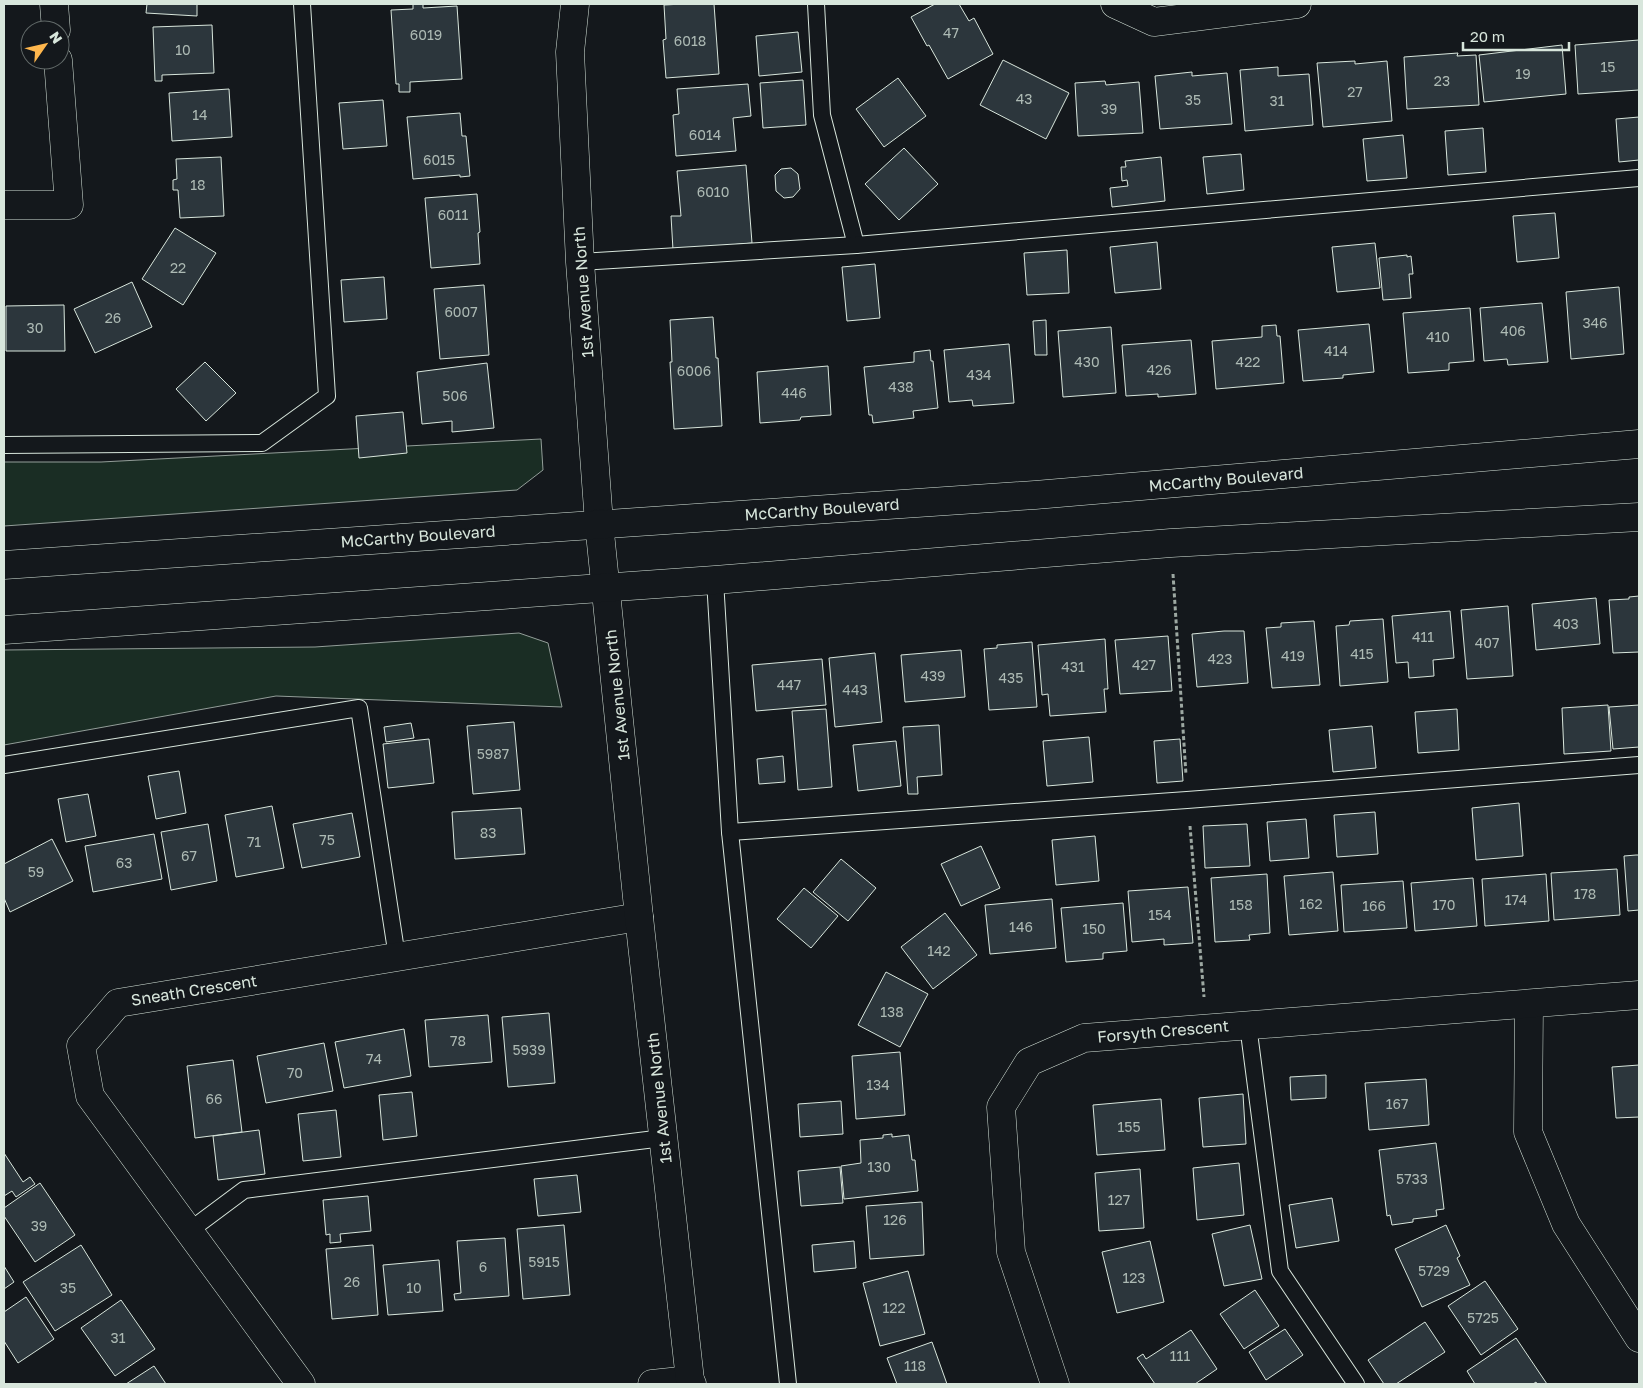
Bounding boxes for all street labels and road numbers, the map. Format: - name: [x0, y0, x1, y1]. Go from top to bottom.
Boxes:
- street label: 1st Avenue North: [568, 226, 598, 358]
- street label: McCarthy Boulevard: [1148, 462, 1304, 496]
- street label: McCarthy Boulevard: [744, 494, 900, 524]
- street label: McCarthy Boulevard: [340, 521, 496, 551]
- street label: 1st Avenue North: [600, 628, 634, 762]
- street label: Sneath Crescent: [130, 970, 258, 1010]
- street label: Forsyth Crescent: [1096, 1015, 1230, 1047]
- street label: 1st Avenue North: [642, 1031, 676, 1165]

